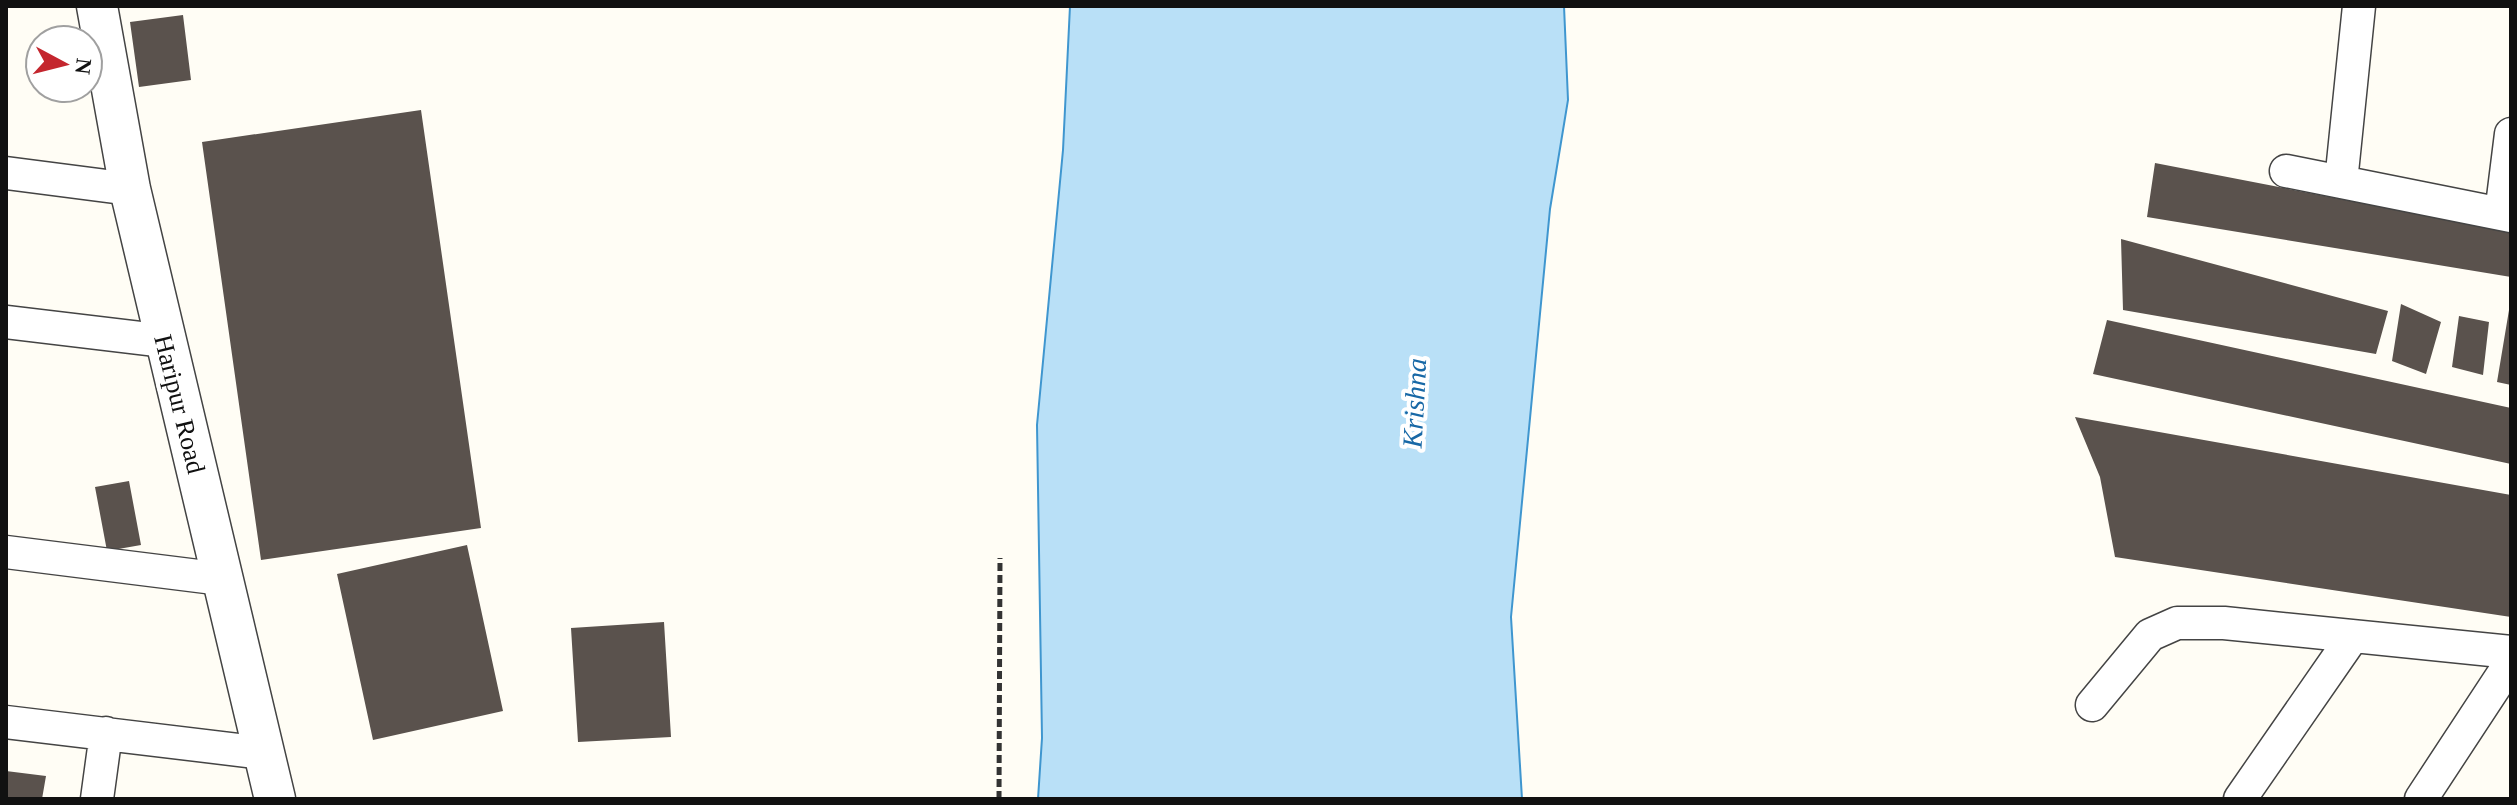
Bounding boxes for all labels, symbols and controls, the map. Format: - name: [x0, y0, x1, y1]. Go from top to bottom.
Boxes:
- north arrow: [24, 24, 104, 104]
- text: N: [70, 57, 97, 76]
- street label: Haripur Road: [148, 332, 211, 477]
- water label: Krishna: [1397, 357, 1432, 450]

